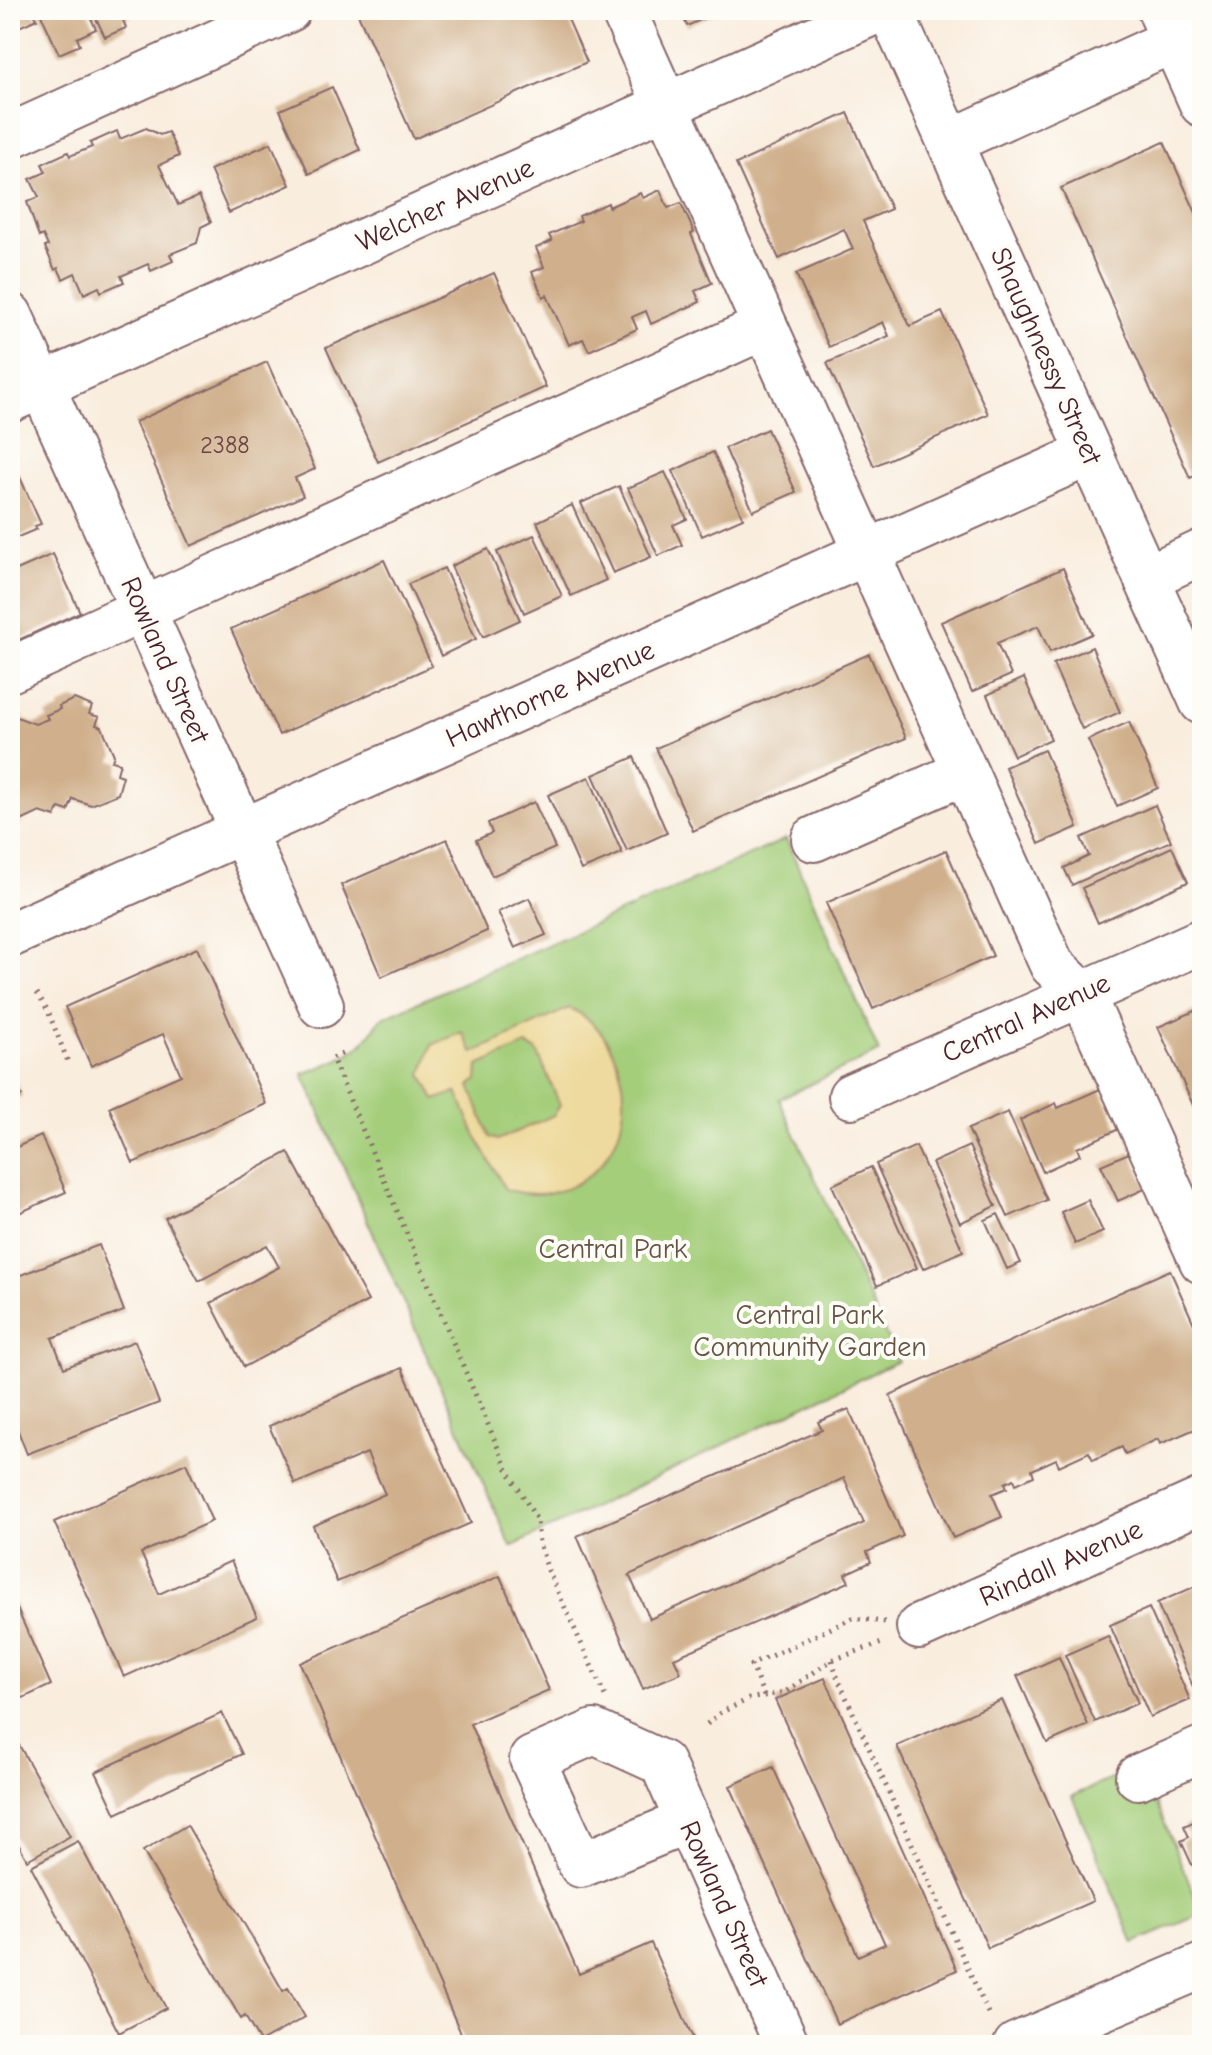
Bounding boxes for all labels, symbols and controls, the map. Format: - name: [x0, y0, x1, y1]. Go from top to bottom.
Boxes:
- street label: Welcher Avenue: [351, 152, 539, 258]
- street label: Shaughnessy Street: [984, 243, 1109, 470]
- house number: 2388: [200, 431, 250, 459]
- street label: Rowland Street: [114, 572, 216, 749]
- street label: Hawthorne Avenue: [441, 634, 659, 754]
- street label: Central Avenue: [937, 967, 1115, 1069]
- park label: Central Park: [539, 1233, 688, 1265]
- park label: Central Park Community Garden: [693, 1299, 927, 1363]
- street label: Rindall Avenue: [975, 1513, 1147, 1613]
- street label: Rowland Street: [673, 1816, 775, 1993]

